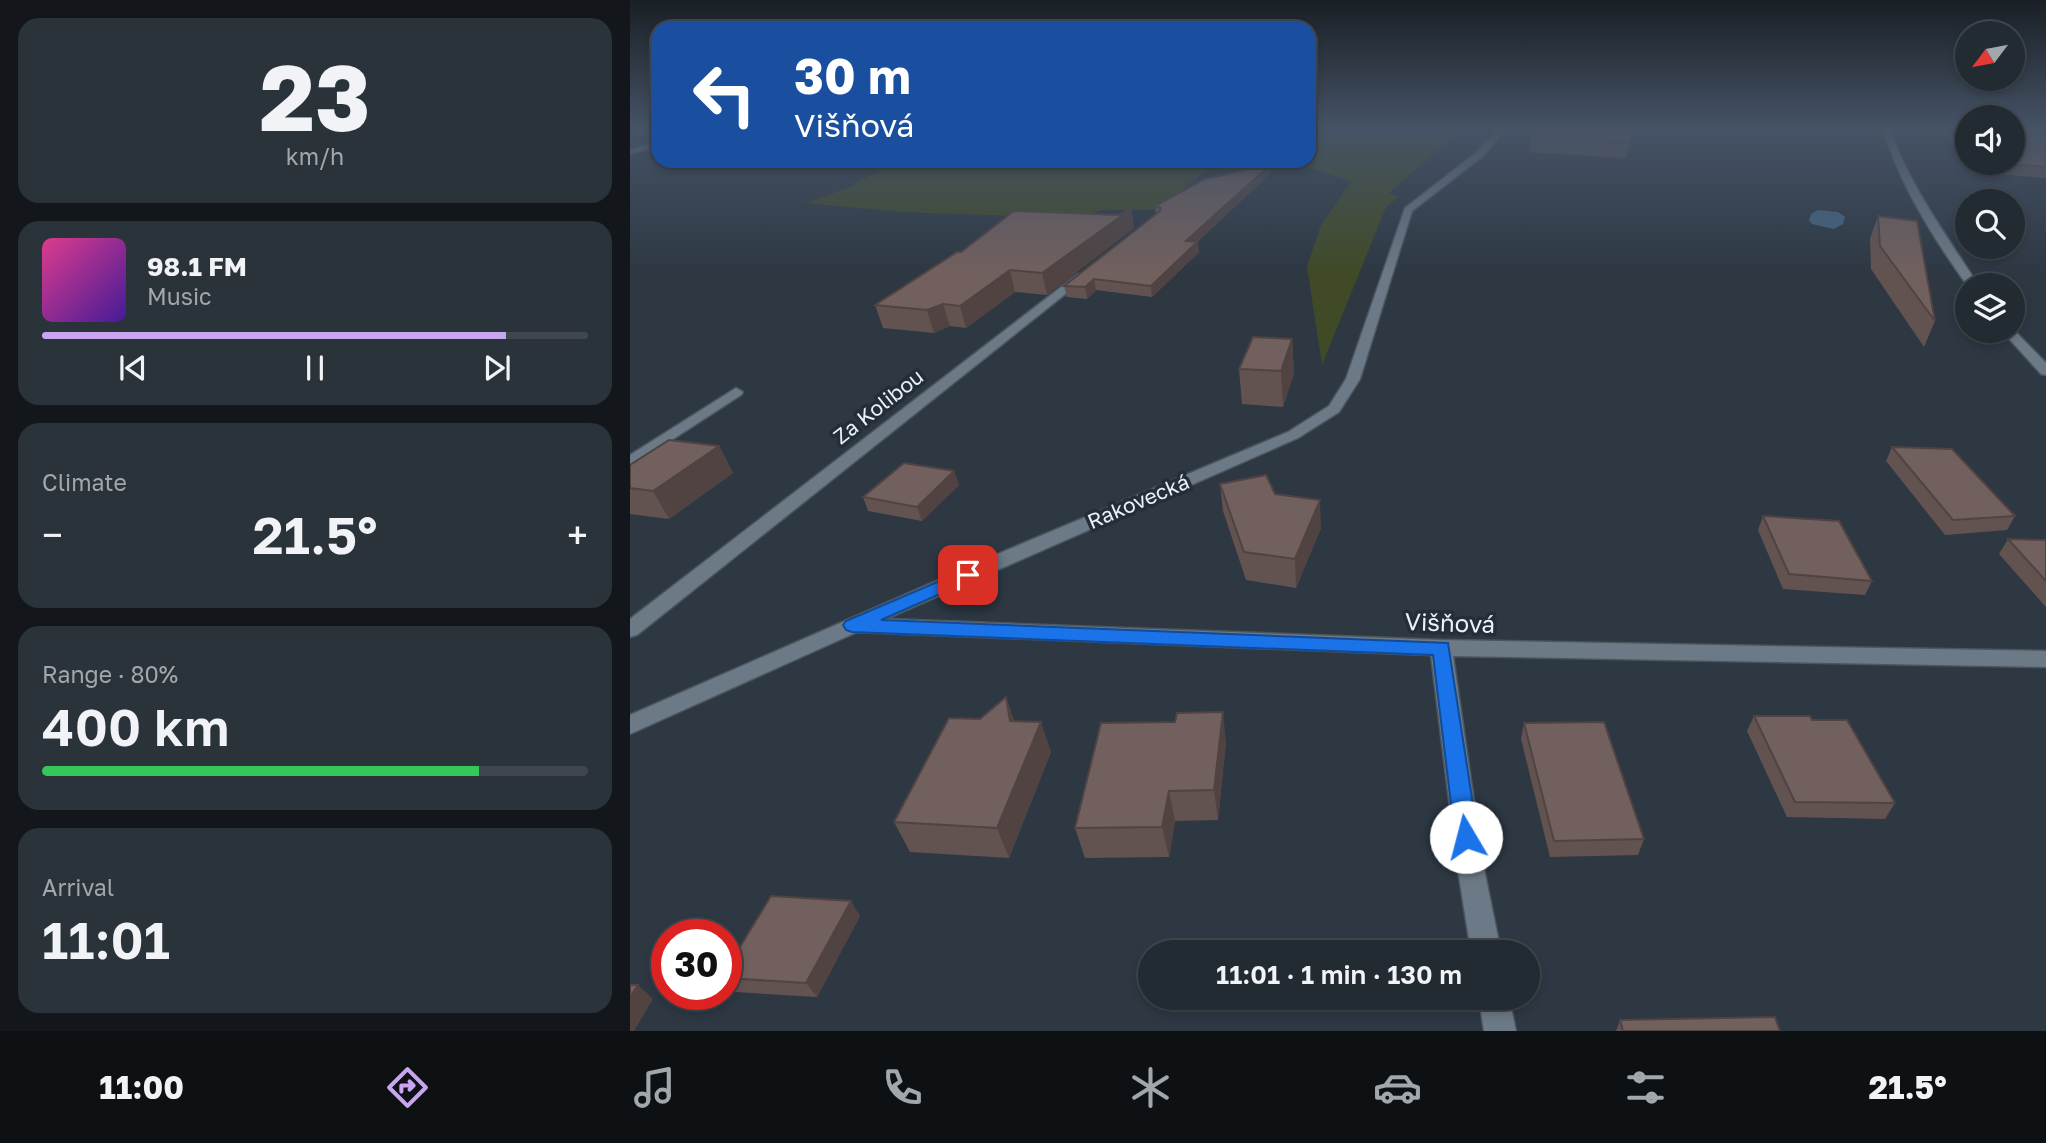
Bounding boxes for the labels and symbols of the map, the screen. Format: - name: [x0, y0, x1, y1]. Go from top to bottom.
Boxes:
- north arrow: [1955, 21, 2025, 91]
- street label: Za Kolibou: [828, 363, 928, 449]
- street label: Rakovecká: [1083, 468, 1193, 534]
- pin: [938, 545, 998, 605]
- street label: Višňová: [1404, 606, 1496, 638]
- position arrow: [1429, 800, 1503, 874]
- speed limit sign: 30: [651, 919, 742, 1010]

